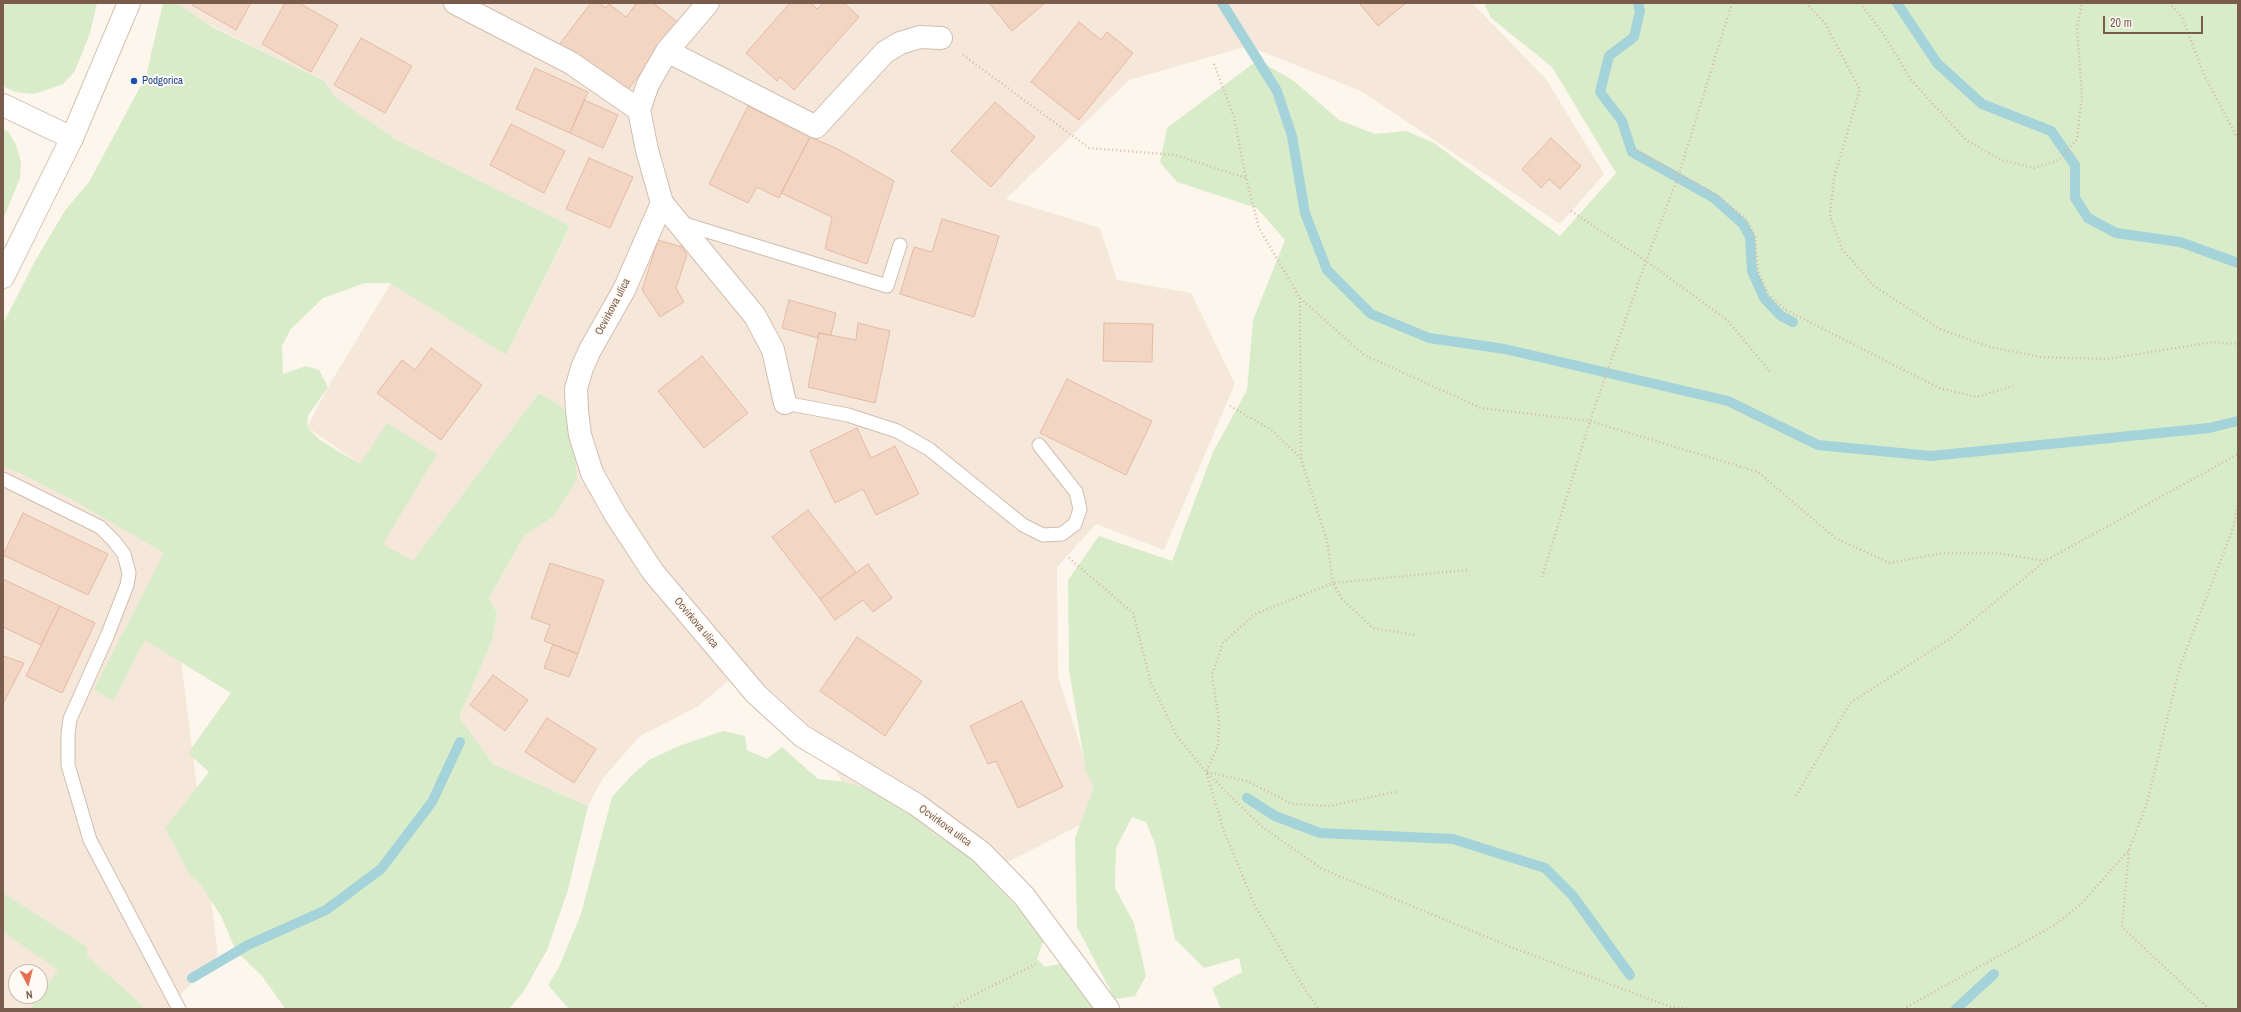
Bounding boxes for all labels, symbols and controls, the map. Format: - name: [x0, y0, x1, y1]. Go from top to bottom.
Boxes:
- scale bar: [2105, 8, 2205, 34]
- text: 20 m: [2110, 15, 2132, 31]
- place label: Podgorica: [142, 74, 183, 88]
- marker: Podgorica: [129, 76, 139, 86]
- street label: Ocvirkova ulica: [593, 276, 633, 338]
- street label: Ocvirkova ulica: [671, 595, 721, 651]
- street label: Ocvirkova ulica: [916, 802, 974, 850]
- north arrow: [8, 964, 48, 1004]
- text: N: [25, 988, 33, 1002]

